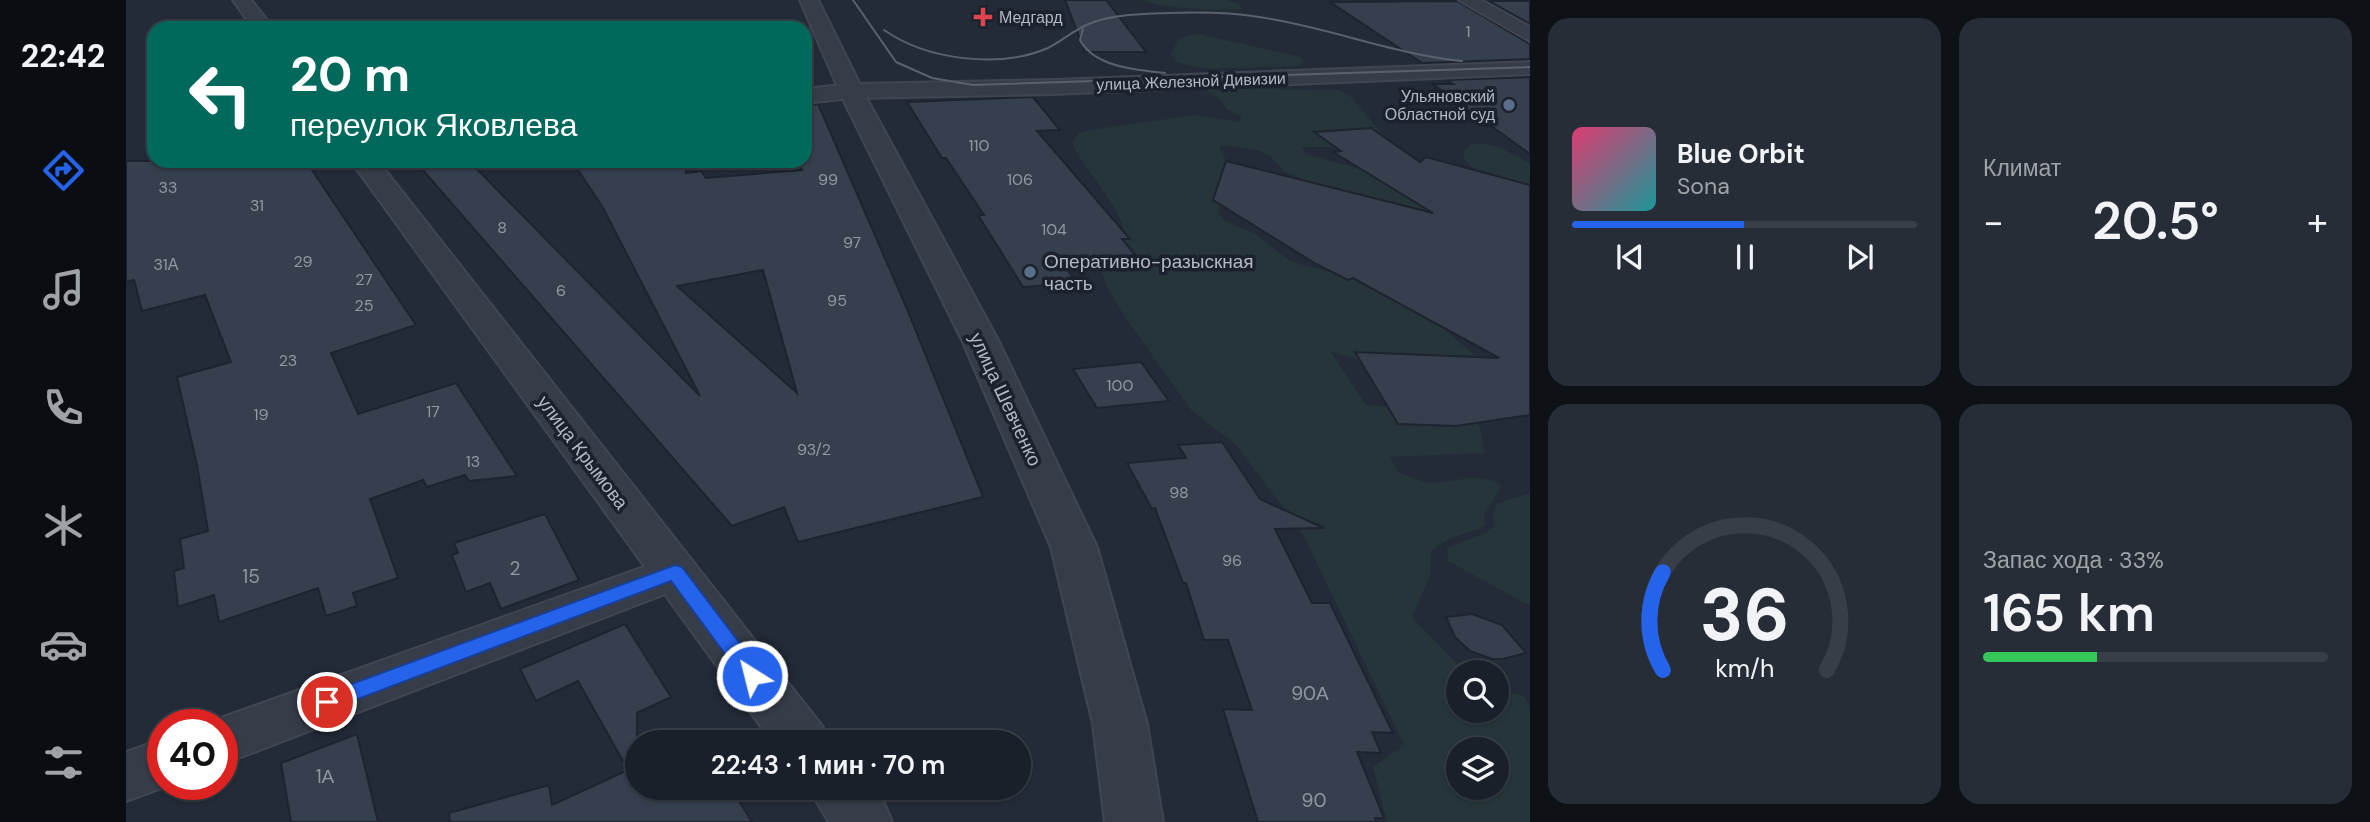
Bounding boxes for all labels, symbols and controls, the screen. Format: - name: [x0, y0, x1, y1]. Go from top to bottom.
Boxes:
- marker: Медгард: [973, 7, 993, 27]
- place label: Медгард: [999, 7, 1063, 28]
- house number: 1: [1466, 21, 1471, 42]
- text: 22:42: [21, 35, 105, 77]
- text: 20 m: [290, 42, 410, 106]
- icon: left: [175, 49, 266, 140]
- street label: улица Железной Дивизии: [1096, 68, 1286, 95]
- place label: Ульяновский Областной суд: [1385, 86, 1496, 125]
- marker: Ульяновский Областной суд: [1501, 97, 1517, 113]
- text: переулок Яковлева: [290, 104, 577, 146]
- house number: 110: [969, 135, 990, 156]
- text: Blue Orbit: [1677, 137, 1805, 171]
- icon: directions: [39, 146, 88, 195]
- text: Климат: [1983, 153, 2061, 183]
- house number: 99: [818, 169, 838, 190]
- house number: 106: [1007, 169, 1033, 190]
- text: Sona: [1677, 171, 1730, 201]
- house number: 33: [159, 177, 177, 198]
- text: 20.5°: [2092, 187, 2219, 255]
- house number: 31: [250, 195, 264, 216]
- text: −: [1983, 197, 2004, 247]
- text: +: [2307, 197, 2328, 247]
- house number: 8: [497, 217, 507, 238]
- house number: 104: [1041, 219, 1067, 240]
- house number: 97: [843, 232, 861, 253]
- icon: previous: [1611, 238, 1649, 276]
- icon: pause: [1726, 238, 1764, 276]
- icon: next: [1841, 238, 1879, 276]
- place label: Оперативно-разыскная часть: [1044, 249, 1254, 296]
- house number: 29: [293, 251, 313, 272]
- house number: 31А: [154, 254, 179, 275]
- marker: Оперативно-разыскная часть: [1022, 264, 1038, 280]
- icon: music: [39, 265, 88, 314]
- house number: 27: [355, 269, 373, 290]
- house number: 6: [556, 280, 566, 301]
- house number: 95: [827, 290, 847, 311]
- house number: 25: [355, 295, 373, 316]
- street label: улица Шевченко: [964, 328, 1047, 470]
- house number: 23: [279, 350, 297, 371]
- house number: 100: [1107, 375, 1133, 396]
- icon: phone: [39, 383, 88, 432]
- street label: улица Крымова: [531, 390, 634, 515]
- house number: 17: [426, 401, 440, 422]
- house number: 19: [253, 404, 269, 425]
- house number: 93/2: [797, 439, 831, 460]
- house number: 13: [466, 451, 480, 472]
- house number: 98: [1169, 482, 1189, 503]
- icon: climate: [39, 501, 88, 550]
- text: Запас хода · 33%: [1983, 545, 2164, 575]
- house number: 96: [1222, 550, 1242, 571]
- house number: 2: [510, 556, 521, 581]
- house number: 15: [242, 564, 260, 589]
- text: 36: [1699, 568, 1790, 663]
- text: 165 km: [1983, 579, 2155, 647]
- icon: car: [39, 620, 88, 669]
- position arrow: [715, 639, 789, 713]
- text: km/h: [1715, 652, 1774, 685]
- map controls: [1446, 660, 1509, 800]
- button: search: [1446, 660, 1509, 723]
- pin: [297, 672, 357, 732]
- house number: 90А: [1291, 681, 1329, 706]
- icon: arrive: [308, 683, 346, 721]
- speed limit sign: 40: [147, 709, 238, 800]
- button: layers: [1446, 737, 1509, 800]
- icon: filters: [39, 738, 88, 787]
- text: 22:43 · 1 мин · 70 m: [711, 748, 945, 782]
- house number: 1А: [316, 764, 335, 789]
- house number: 90: [1302, 788, 1326, 813]

